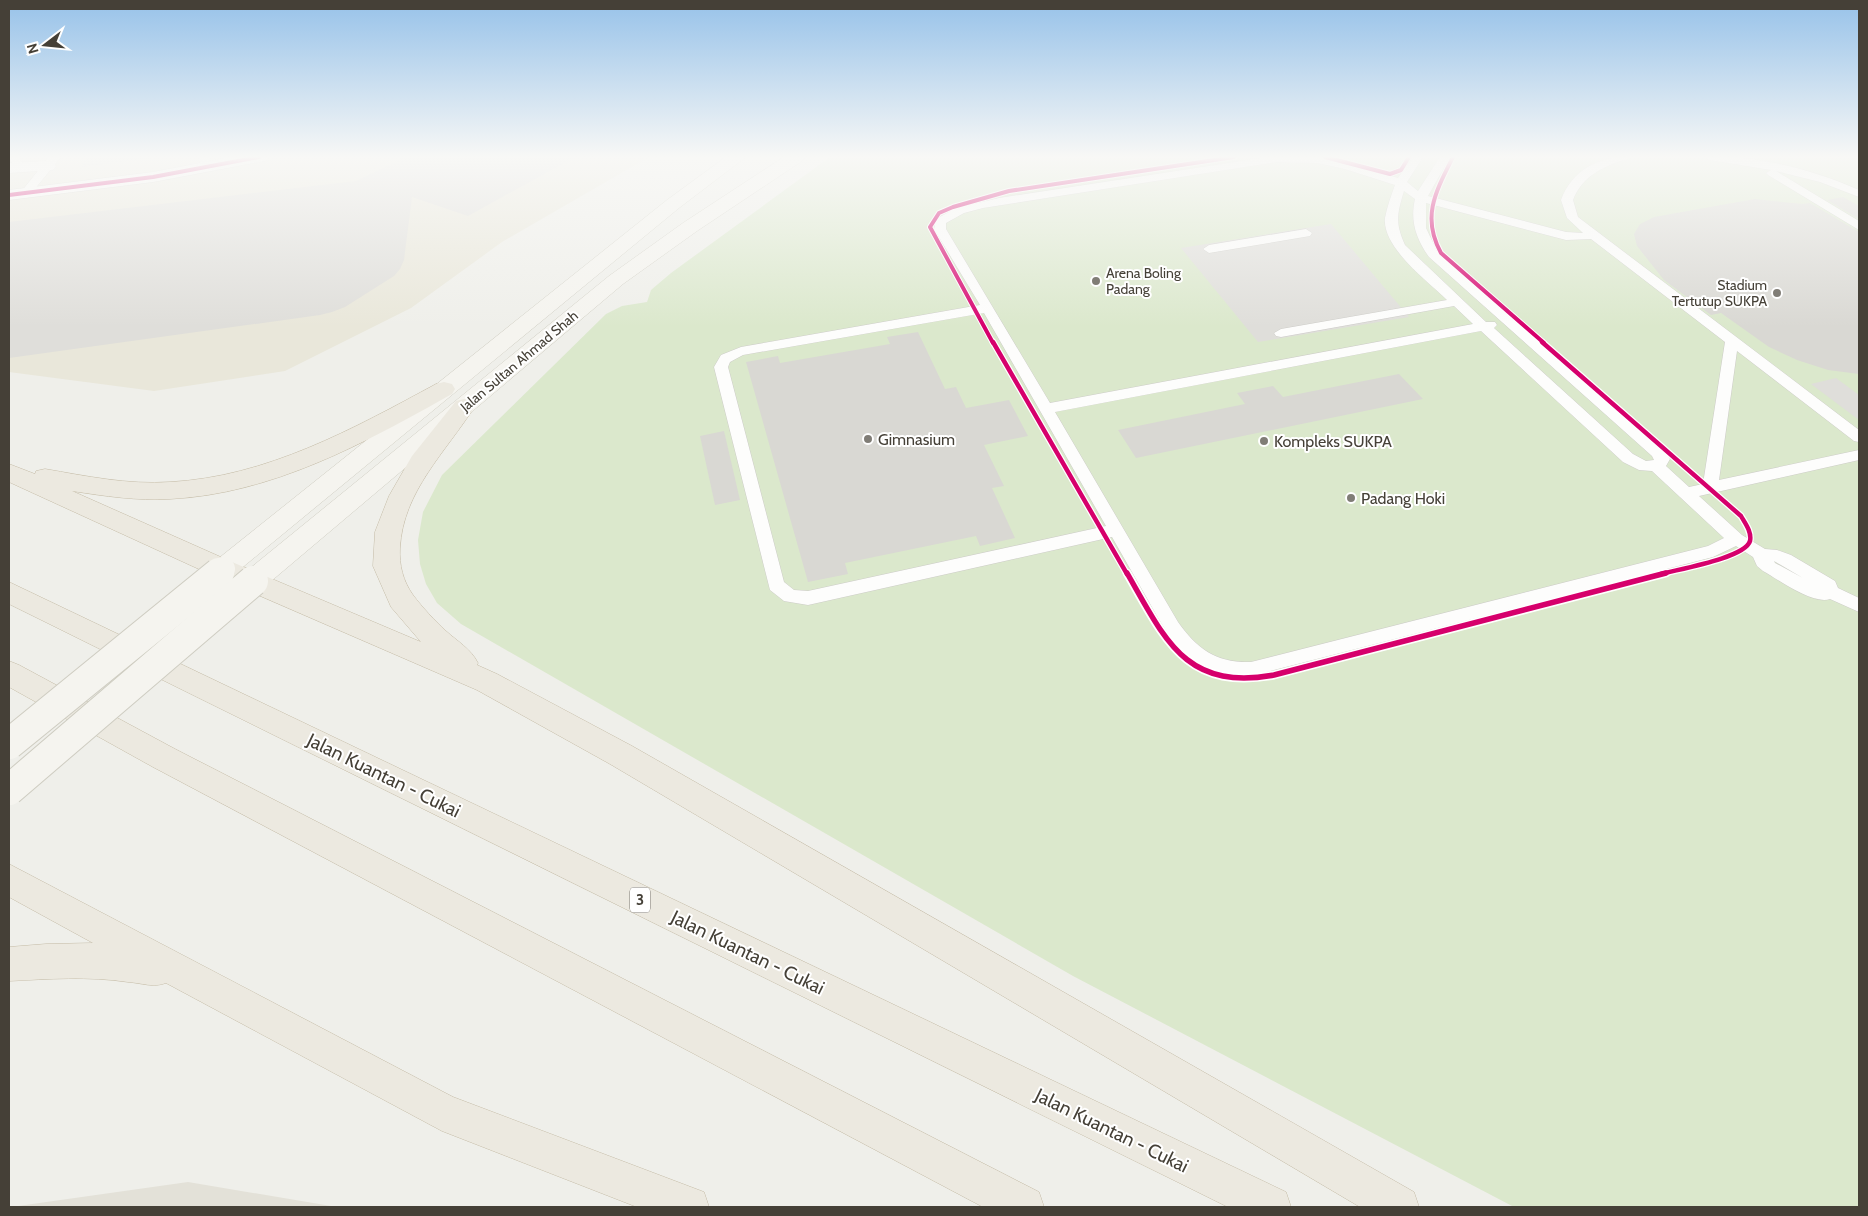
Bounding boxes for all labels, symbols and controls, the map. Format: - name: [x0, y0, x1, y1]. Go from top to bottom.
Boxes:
- north arrow: [20, 20, 70, 70]
- text: N: [22, 41, 43, 56]
- place label: Arena Boling Padang: [1106, 264, 1182, 298]
- marker: Arena Boling Padang: [1090, 275, 1102, 287]
- place label: Stadium Tertutup SUKPA: [1672, 276, 1767, 310]
- marker: Stadium Tertutup SUKPA: [1771, 287, 1783, 299]
- street label: Jalan Sultan Ahmad Shah: [456, 306, 582, 416]
- place label: Gimnasium: [878, 430, 955, 449]
- place label: Kompleks SUKPA: [1274, 432, 1392, 451]
- marker: Gimnasium: [862, 433, 874, 445]
- marker: Kompleks SUKPA: [1258, 435, 1270, 447]
- place label: Padang Hoki: [1361, 489, 1445, 508]
- marker: Padang Hoki: [1345, 492, 1357, 504]
- street label: Jalan Kuantan - Cukai: [302, 728, 464, 823]
- road number: 3: [630, 888, 650, 912]
- street label: Jalan Kuantan - Cukai: [666, 905, 828, 1000]
- street label: Jalan Kuantan - Cukai: [1030, 1083, 1192, 1178]

